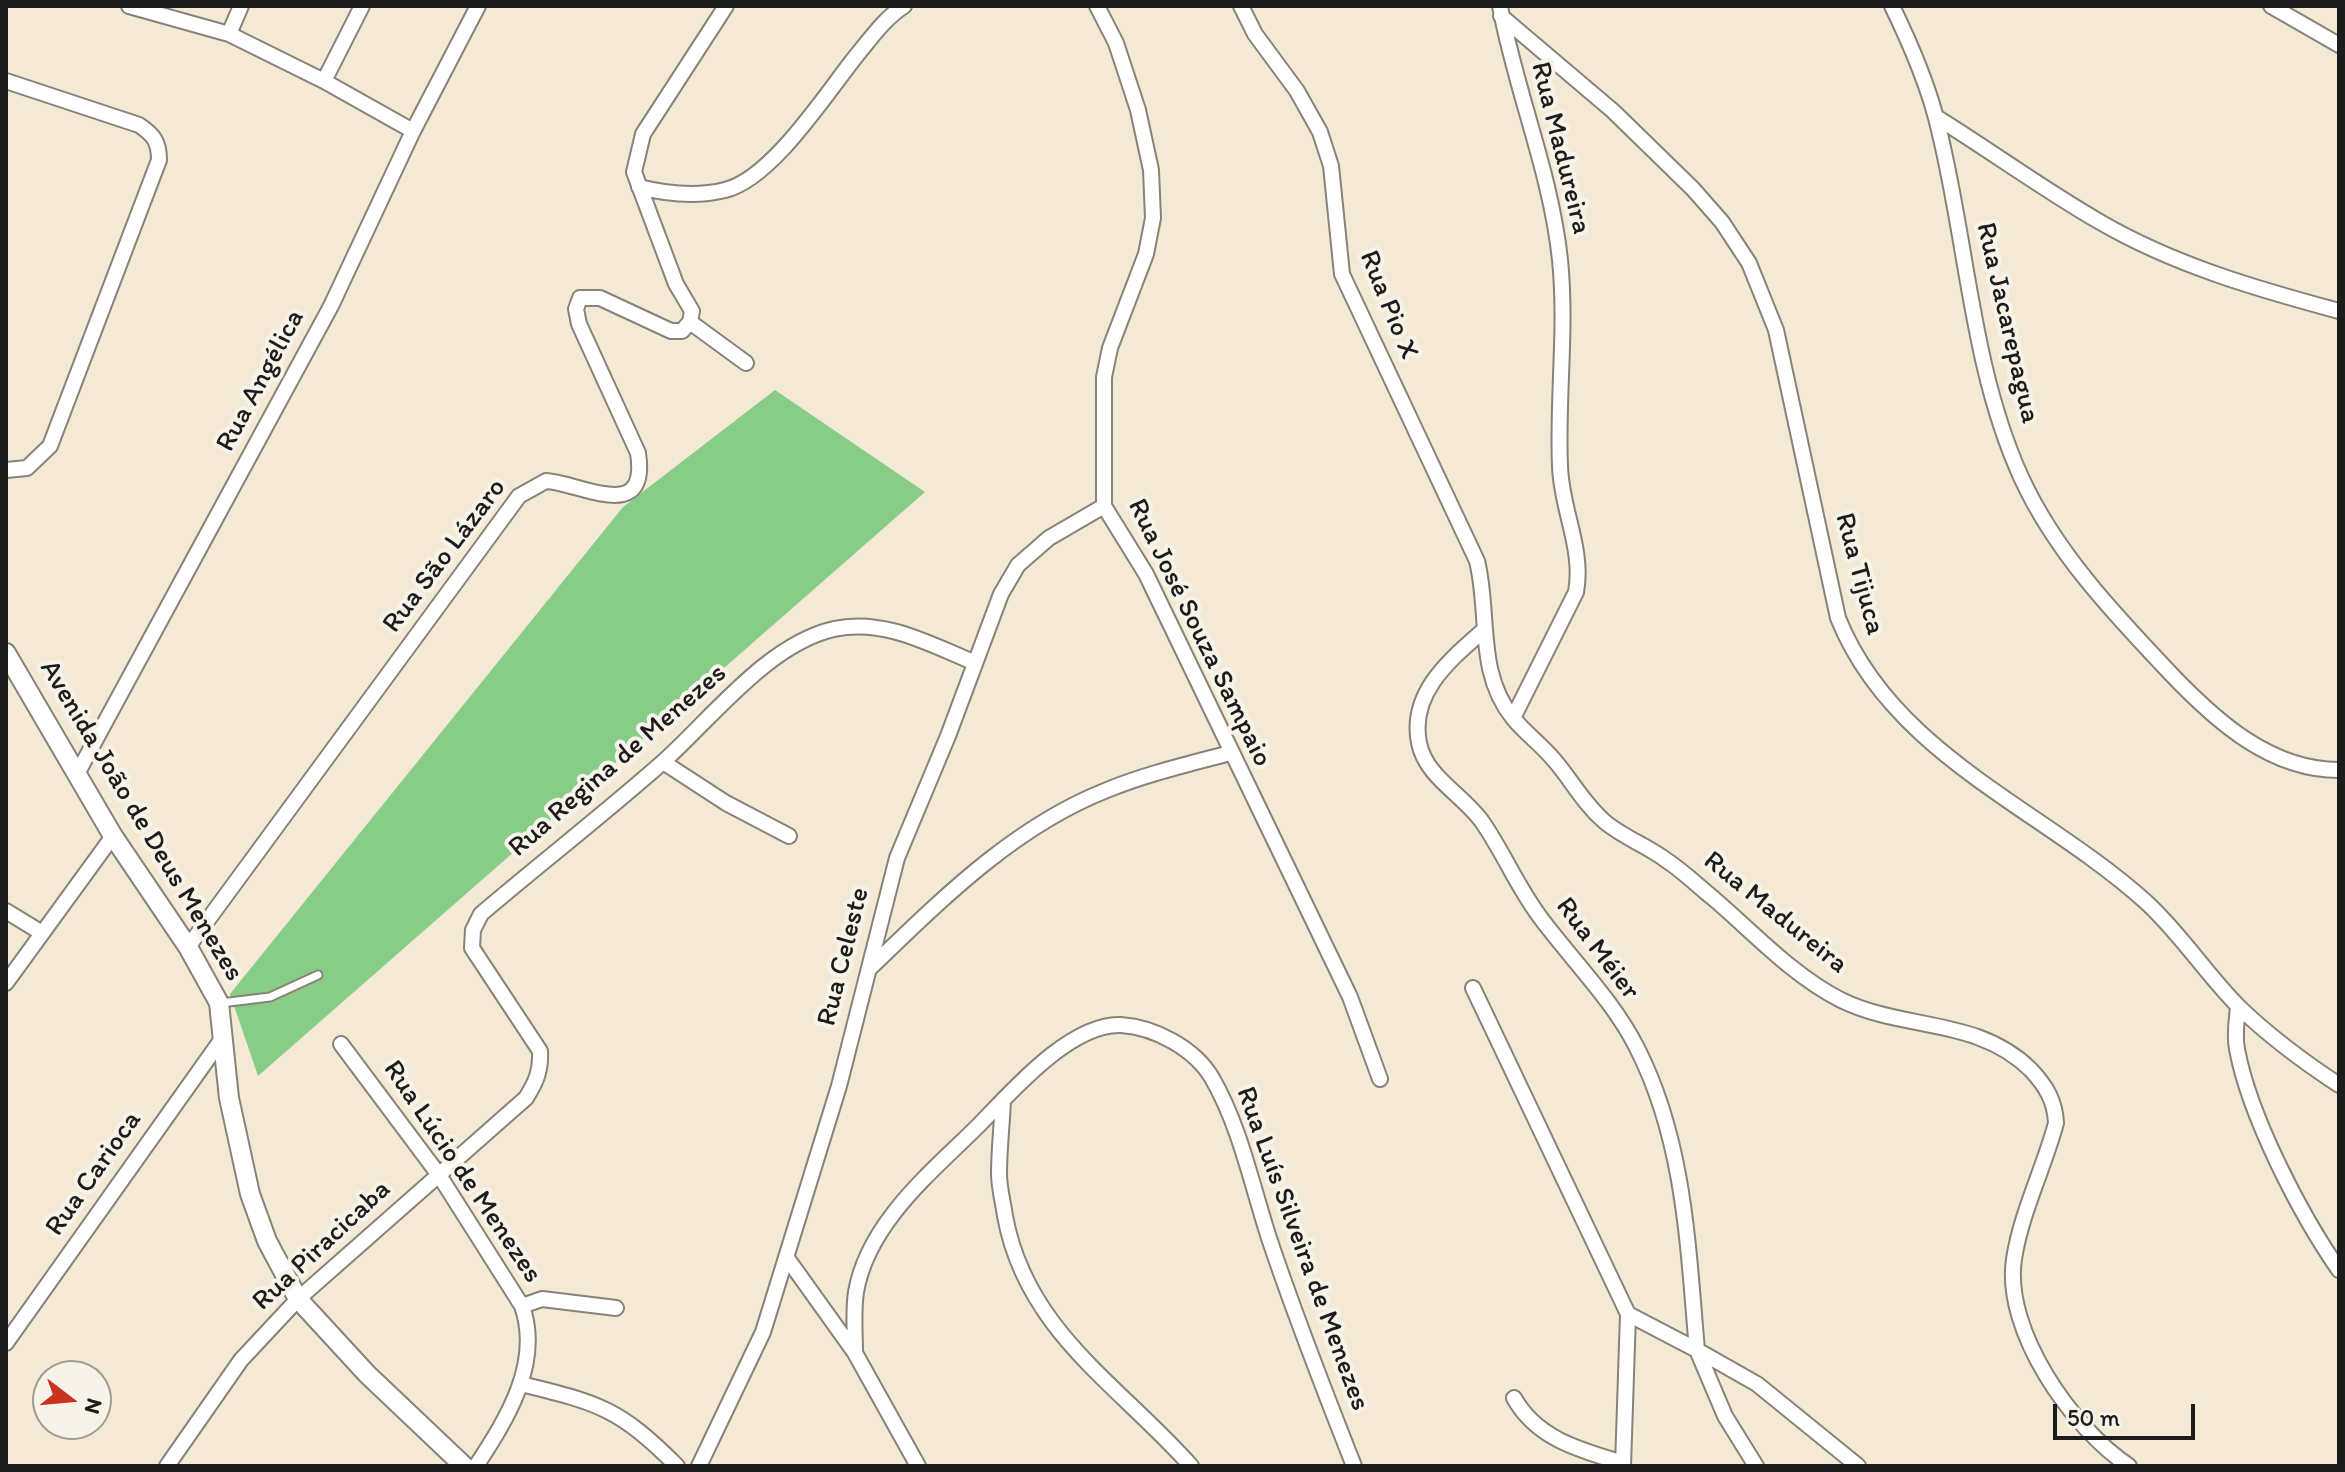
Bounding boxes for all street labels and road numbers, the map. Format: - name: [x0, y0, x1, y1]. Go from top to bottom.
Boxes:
- street label: Rua Madureira: [1522, 59, 1598, 237]
- street label: Rua Jacarepagua: [1968, 220, 2046, 426]
- street label: Rua Pio X: [1351, 246, 1425, 364]
- street label: Rua Angélica: [210, 304, 312, 458]
- street label: Rua São Lázaro: [376, 472, 514, 640]
- street label: Rua José Souza Sampaio: [1119, 493, 1279, 773]
- street label: Rua Tijuca: [1827, 509, 1891, 639]
- street label: Avenida João de Deus Menezes: [32, 654, 250, 988]
- street label: Rua Regina de Menezes: [502, 657, 734, 865]
- street label: Rua Madureira: [1696, 845, 1854, 981]
- street label: Rua Celeste: [811, 884, 877, 1030]
- street label: Rua Méier: [1548, 891, 1646, 1007]
- street label: Rua Lúcio de Menezes: [375, 1054, 549, 1290]
- street label: Rua Luís Silveira de Menezes: [1228, 1082, 1376, 1416]
- street label: Rua Carioca: [39, 1105, 149, 1243]
- street label: Rua Piracicaba: [246, 1174, 398, 1318]

